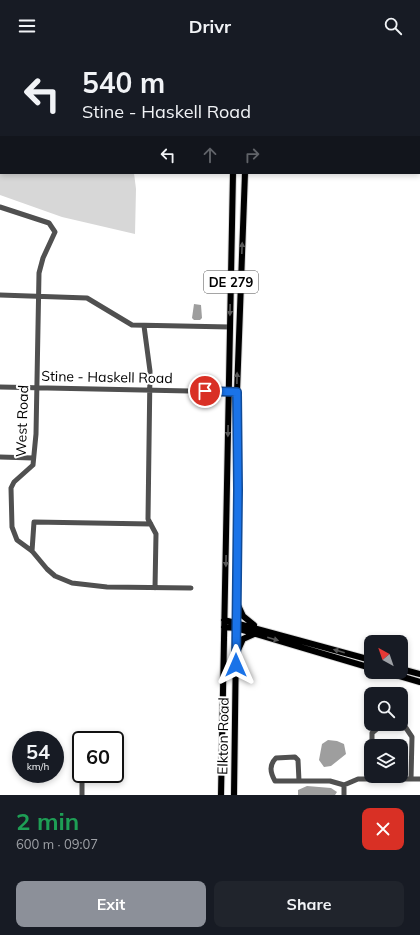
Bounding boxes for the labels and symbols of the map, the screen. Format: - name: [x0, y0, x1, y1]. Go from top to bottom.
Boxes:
- one-way arrow: [239, 241, 245, 254]
- road number: DE 279: [204, 271, 258, 293]
- one-way arrow: [227, 304, 233, 317]
- street label: Stine - Haskell Road: [41, 367, 173, 387]
- one-way arrow: [234, 371, 240, 384]
- pin: [188, 374, 222, 408]
- street label: West Road: [12, 385, 32, 457]
- one-way arrow: [225, 425, 231, 438]
- one-way arrow: [223, 555, 230, 567]
- north arrow: [364, 635, 408, 679]
- one-way arrow: [267, 636, 279, 642]
- position arrow: [215, 644, 257, 686]
- one-way arrow: [333, 648, 345, 654]
- street label: Elkton Road: [213, 697, 233, 775]
- speed limit sign: 60: [72, 731, 124, 783]

